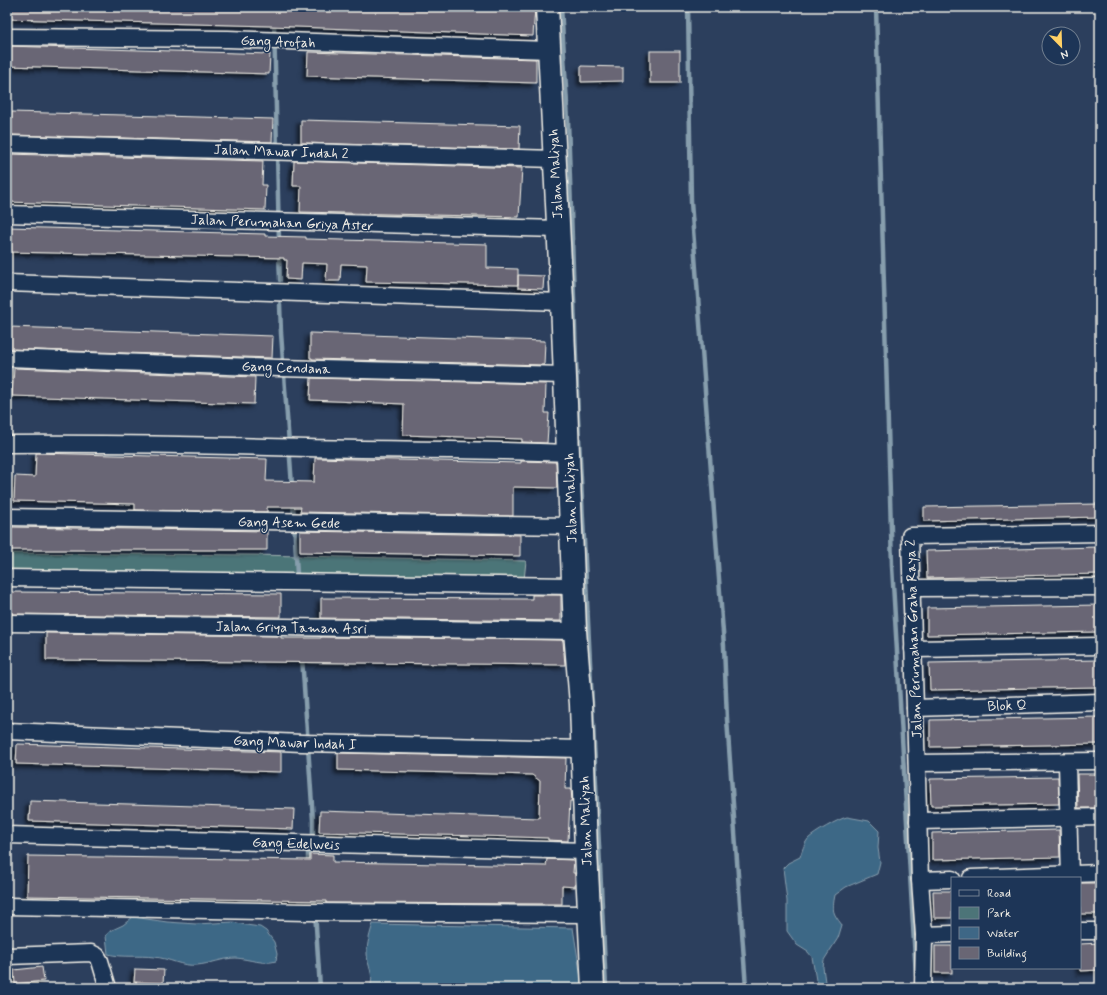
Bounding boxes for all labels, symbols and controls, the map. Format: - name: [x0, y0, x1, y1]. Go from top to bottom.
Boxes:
- north arrow: [1041, 26, 1081, 66]
- street label: Gang Arofah: [240, 32, 316, 53]
- text: N: [1058, 46, 1071, 62]
- street label: Jalan Maliyah: [545, 128, 567, 219]
- street label: Jalan Mawar Indah 2: [213, 141, 349, 163]
- street label: Jalan Perumahan Griya Aster: [190, 211, 374, 235]
- street label: Gang Cendana: [241, 357, 331, 380]
- street label: Jalan Maliyah: [560, 453, 582, 543]
- street label: Gang Asem Gede: [238, 513, 340, 534]
- street label: Jalan Perumahan Graha Raya 2: [902, 539, 926, 739]
- street label: Jalan Griya Taman Asri: [215, 618, 367, 638]
- street label: Blok Q: [987, 696, 1027, 716]
- street label: Gang Mawar Indah I: [233, 732, 357, 755]
- street label: Jalan Maliyah: [575, 776, 597, 866]
- street label: Gang Edelweis: [252, 833, 340, 856]
- legend: [951, 877, 1081, 969]
- text: Road: [987, 886, 1011, 902]
- text: Park: [987, 906, 1011, 922]
- text: Water: [987, 926, 1019, 942]
- text: Building: [987, 946, 1027, 963]

